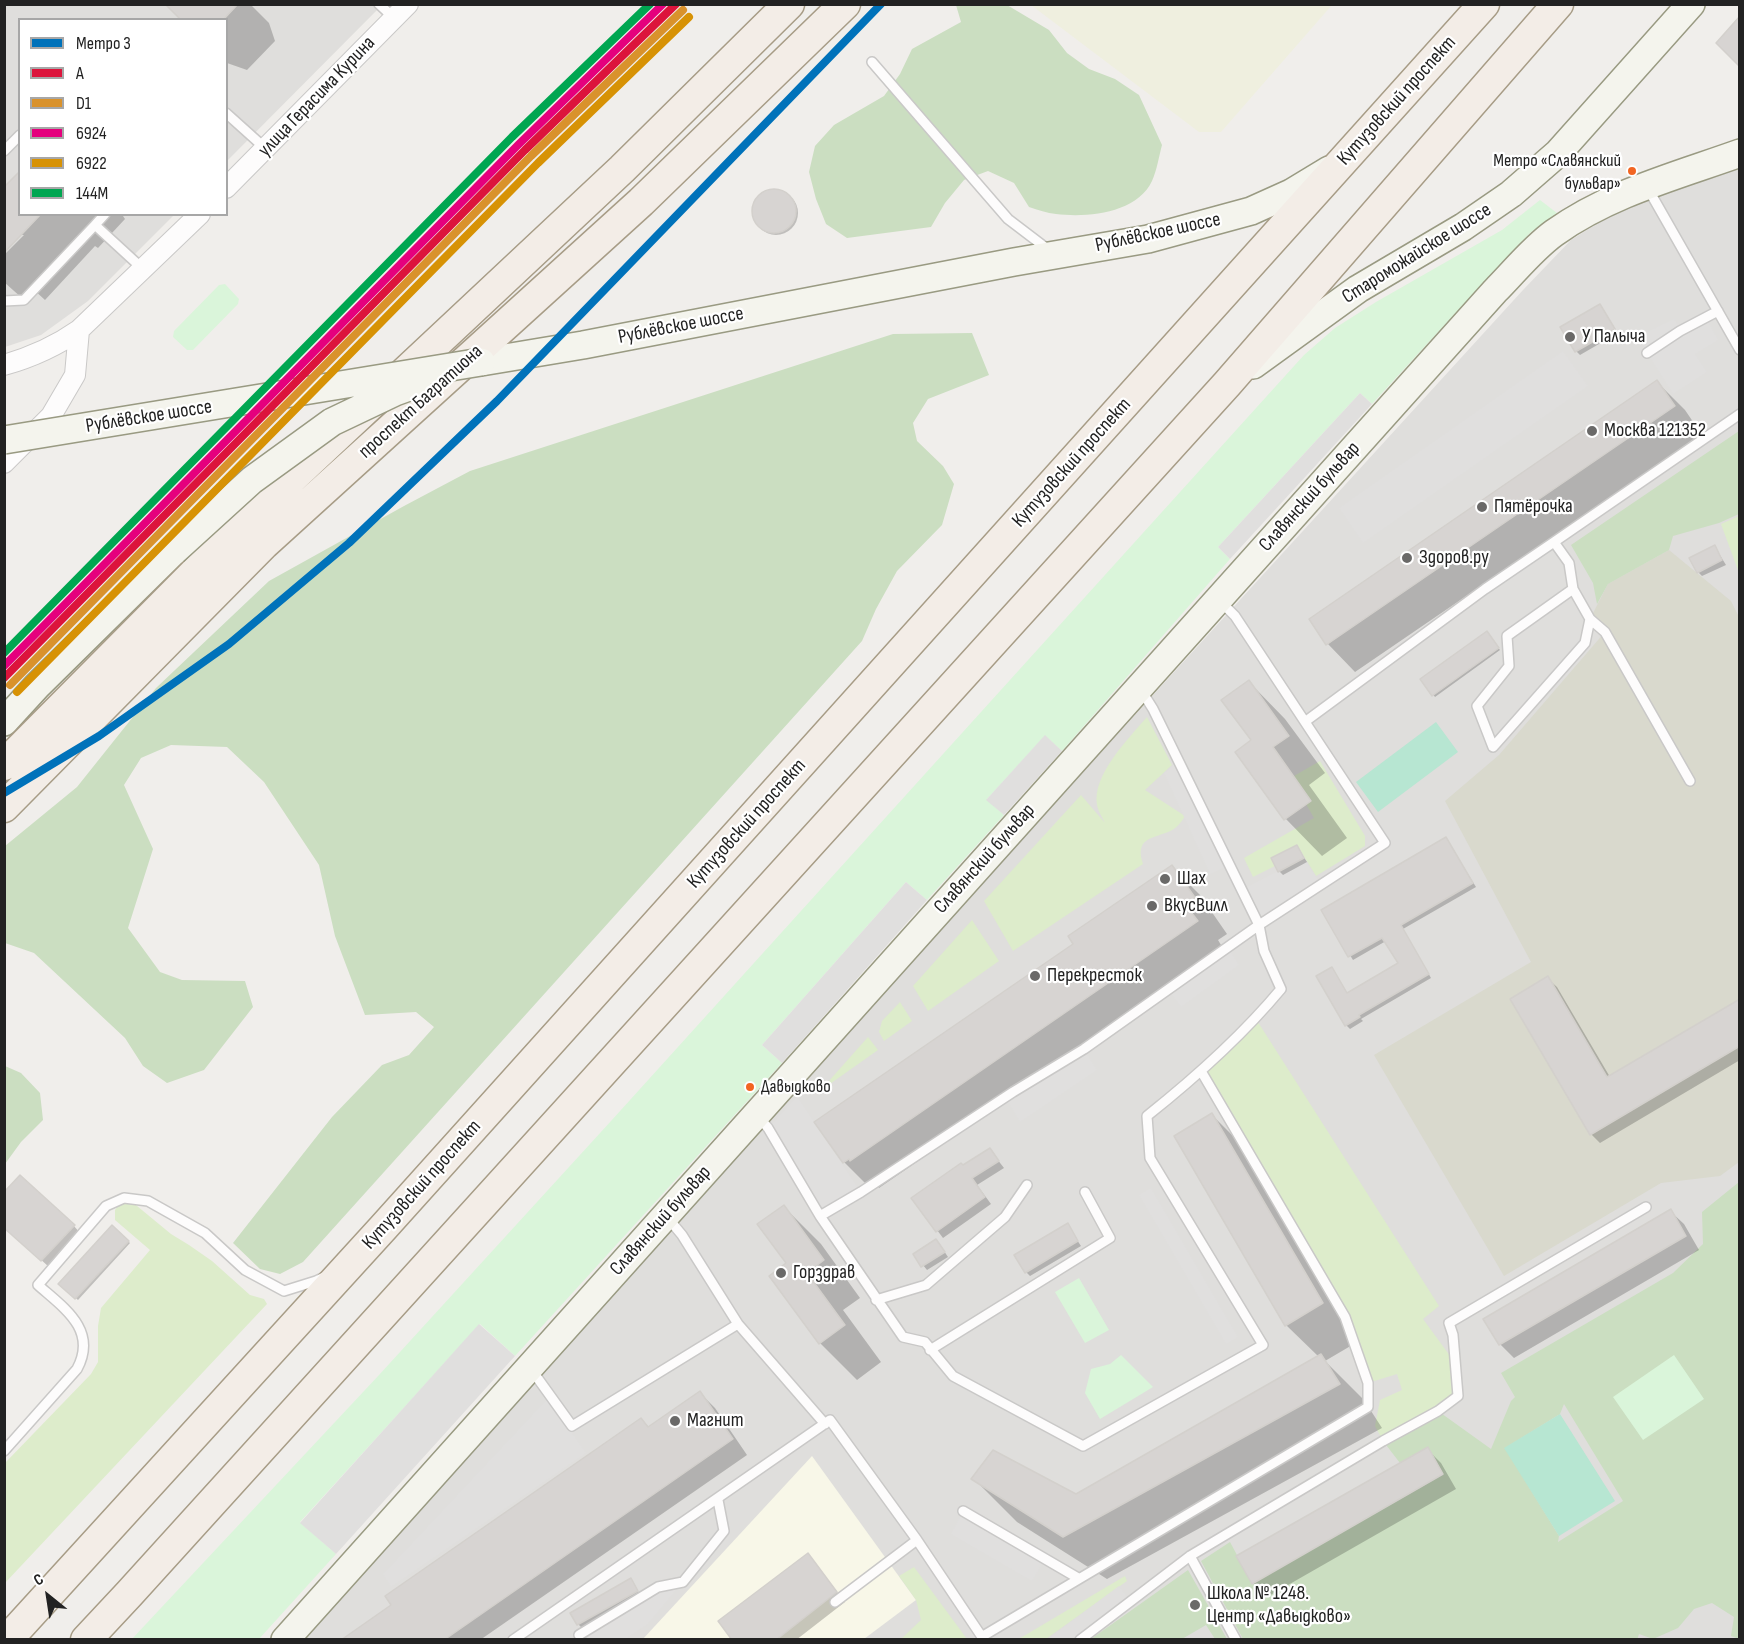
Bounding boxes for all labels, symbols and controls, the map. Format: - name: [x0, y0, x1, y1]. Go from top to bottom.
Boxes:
- legend: [18, 18, 228, 216]
- street label: Кутузовский проспект: [1333, 31, 1461, 171]
- street label: улица Герасима Курина: [253, 32, 381, 162]
- text: Метро 3: [76, 33, 131, 54]
- text: A: [76, 63, 84, 84]
- text: D1: [76, 93, 91, 114]
- text: 6924: [76, 123, 107, 144]
- place label: Метро «Славянский бульвар»: [1493, 150, 1621, 192]
- text: 6922: [76, 153, 107, 174]
- marker: Метро «Славянский бульвар»: [1626, 165, 1638, 177]
- text: 144М: [76, 183, 108, 204]
- street label: Староможайское шоссе: [1338, 198, 1496, 310]
- street label: Рублёвское шоссе: [1093, 208, 1223, 258]
- street label: Рублёвское шоссе: [616, 302, 746, 350]
- place label: У Палыча: [1582, 325, 1646, 349]
- marker: У Палыча: [1563, 330, 1577, 344]
- street label: проспект Багратиона: [354, 340, 488, 464]
- street label: Кутузовский проспект: [1008, 393, 1136, 533]
- street label: Рублёвское шоссе: [84, 395, 214, 439]
- place label: Москва 121352: [1604, 419, 1706, 443]
- marker: Москва 121352: [1585, 424, 1599, 438]
- street label: Славянский бульвар: [1254, 437, 1366, 557]
- place label: Пятёрочка: [1494, 495, 1573, 519]
- marker: Пятёрочка: [1475, 500, 1489, 514]
- place label: Здоров.ру: [1419, 546, 1489, 570]
- marker: Здоров.ру: [1400, 551, 1414, 565]
- street label: Кутузовский проспект: [683, 754, 811, 894]
- street label: Славянский бульвар: [929, 799, 1041, 919]
- place label: Шах: [1177, 867, 1206, 891]
- marker: Шах: [1158, 872, 1172, 886]
- place label: ВкусВилл: [1164, 894, 1228, 918]
- marker: ВкусВилл: [1145, 899, 1159, 913]
- place label: Перекресток: [1047, 964, 1142, 988]
- marker: Перекресток: [1028, 969, 1042, 983]
- place label: Давыдково: [761, 1076, 831, 1098]
- marker: Давыдково: [744, 1081, 756, 1093]
- street label: Кутузовский проспект: [358, 1115, 486, 1255]
- street label: Славянский бульвар: [605, 1161, 717, 1281]
- place label: Горздрав: [793, 1261, 855, 1285]
- marker: Горздрав: [774, 1266, 788, 1280]
- place label: Магнит: [687, 1409, 744, 1433]
- marker: Магнит: [668, 1414, 682, 1428]
- north arrow: [18, 1566, 78, 1626]
- text: С: [30, 1570, 47, 1590]
- place label: Школа № 1248. Центр «Давыдково»: [1207, 1582, 1351, 1629]
- marker: Школа № 1248. Центр «Давыдково»: [1188, 1598, 1202, 1612]

